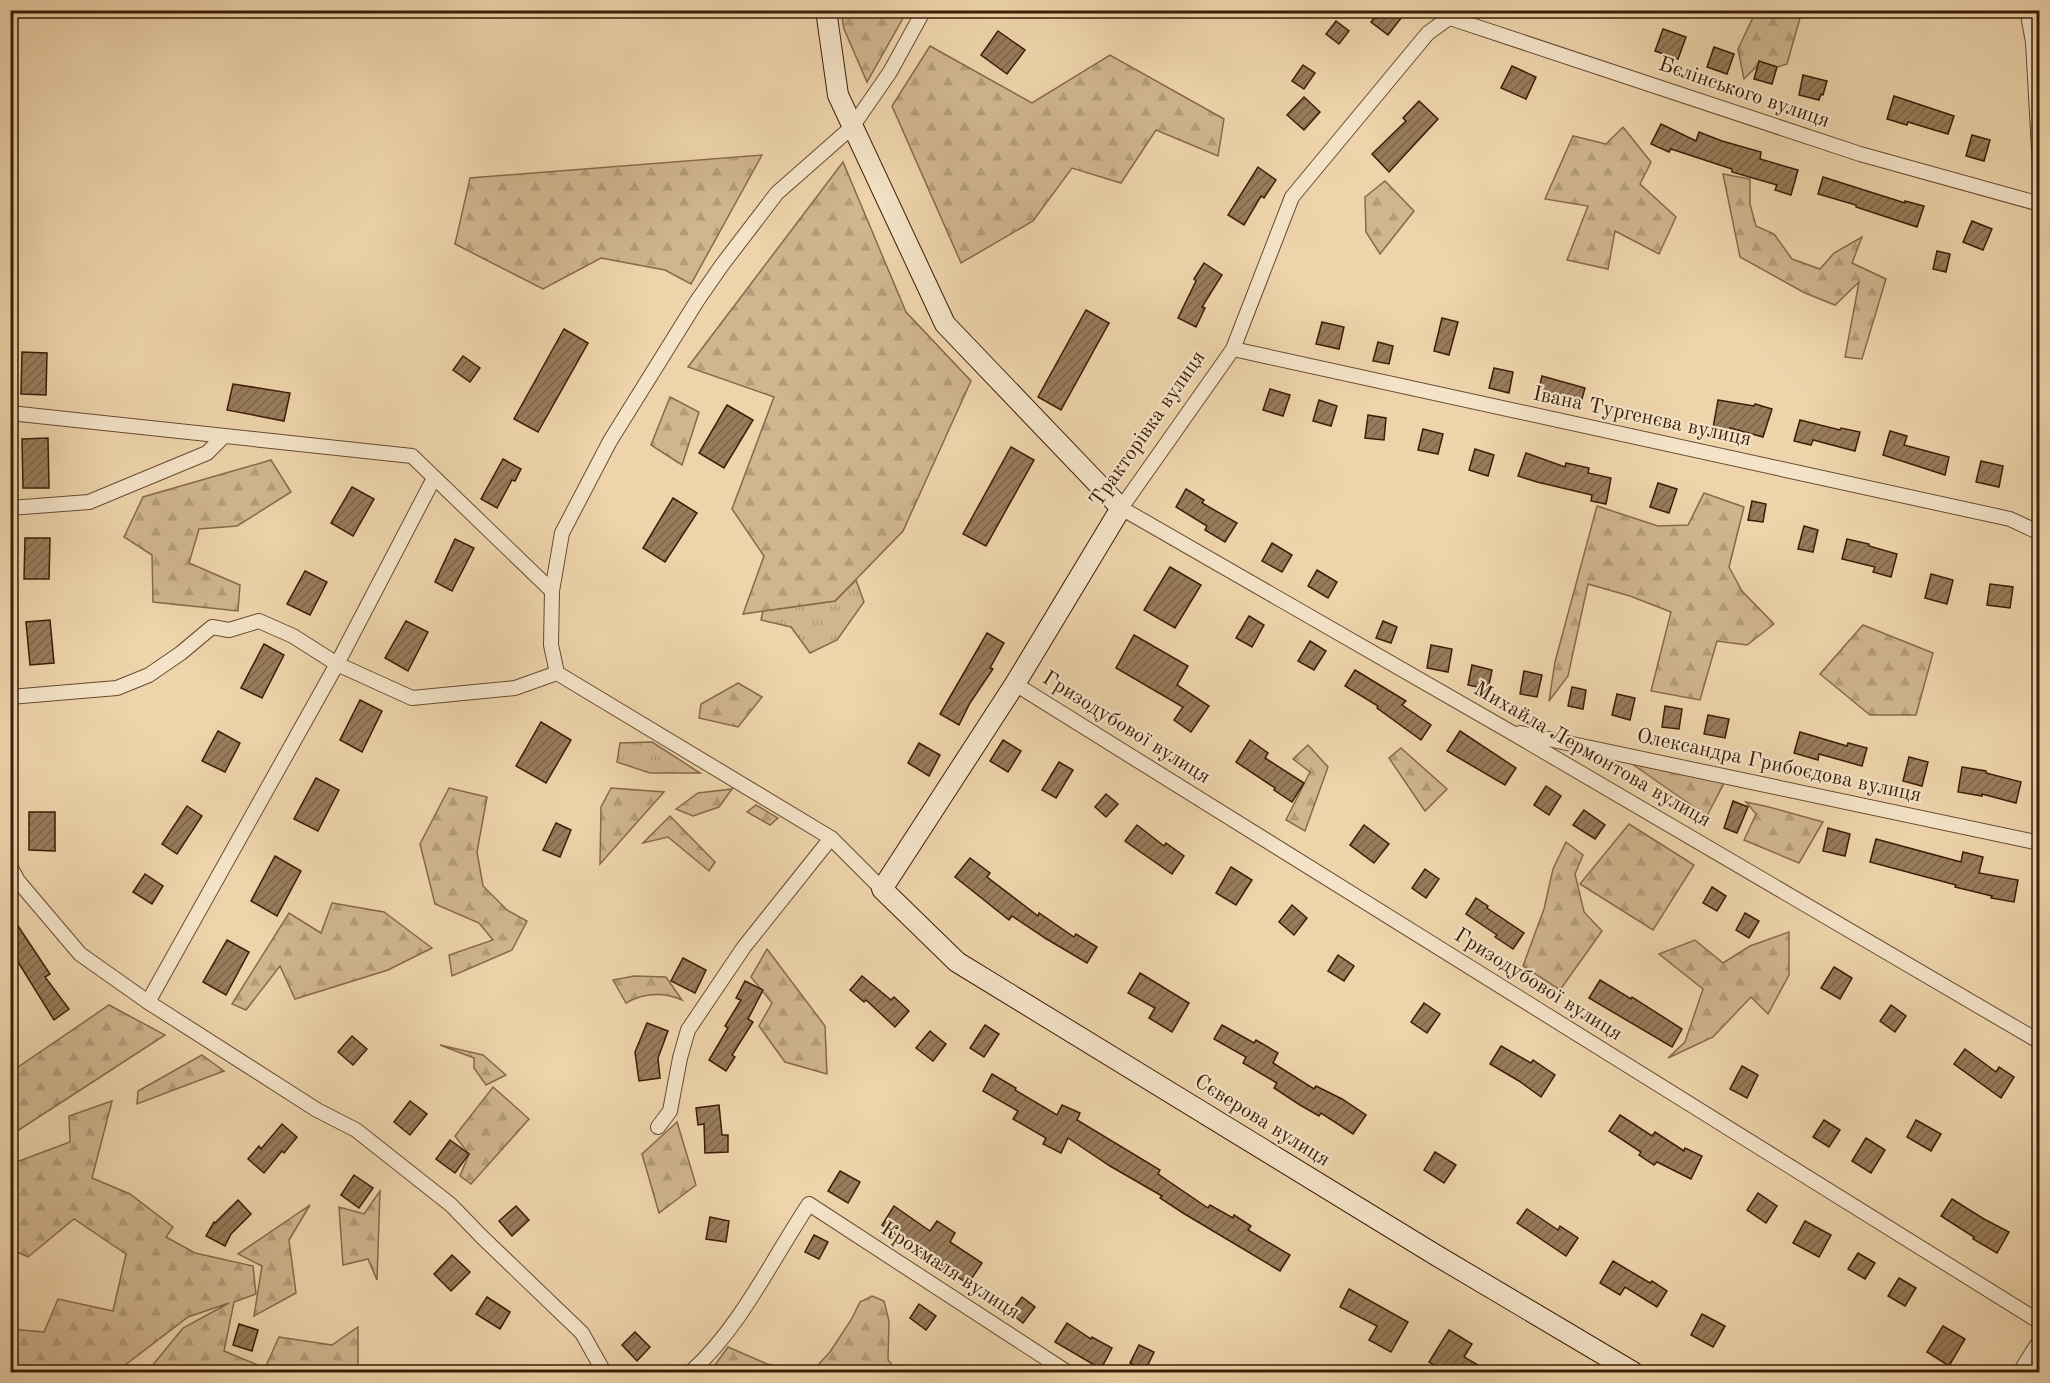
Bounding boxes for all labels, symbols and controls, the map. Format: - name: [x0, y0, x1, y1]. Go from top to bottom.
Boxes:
- street label: Бєлінського вулиця: [1656, 54, 1832, 132]
- street label: Тракторівка вулиця: [1086, 347, 1210, 511]
- street label: Івана Тургенєва вулиця: [1531, 384, 1753, 450]
- street label: Гризодубової вулиця: [1038, 668, 1214, 788]
- street label: Михайла Лермонтова вулиця: [1470, 678, 1714, 832]
- street label: Олександра Грибоєдова вулиця: [1635, 726, 1923, 807]
- street label: Гризодубової вулиця: [1450, 925, 1626, 1045]
- street label: Сєверова вулиця: [1191, 1071, 1333, 1171]
- street label: Крохмаля вулиця: [877, 1218, 1023, 1324]

